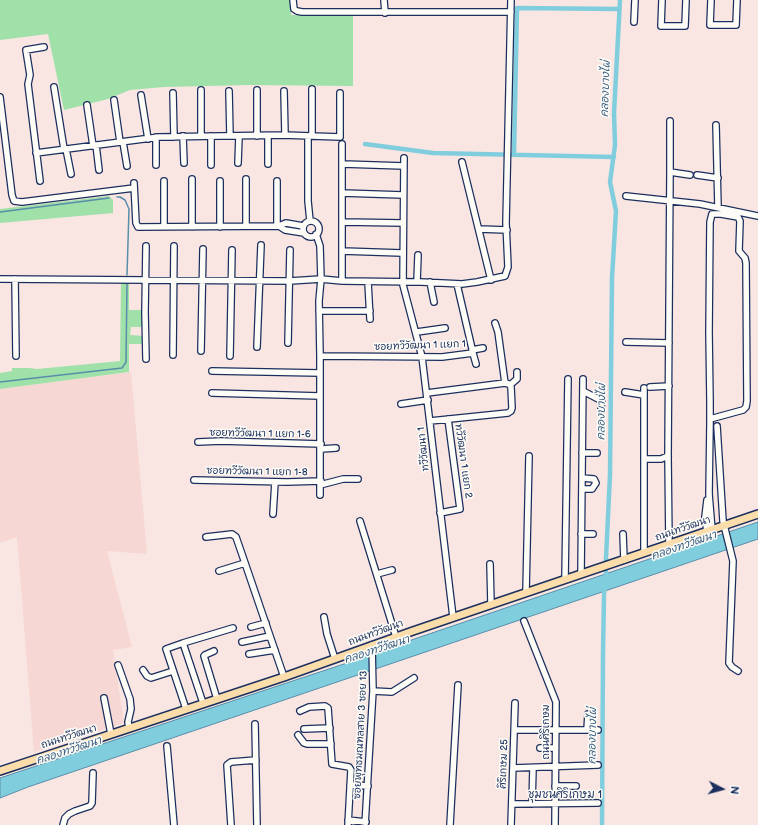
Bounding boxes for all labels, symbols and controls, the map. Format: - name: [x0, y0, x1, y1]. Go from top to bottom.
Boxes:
- water label: คลองบางไผ่: [598, 61, 614, 117]
- street label: ซอยทวีวัฒนา 1 แยก 1: [374, 338, 466, 354]
- water label: คลองบางไผ่: [595, 384, 609, 440]
- street label: ทวีวัฒนา 1 แยก 2: [452, 423, 474, 499]
- street label: ทวีวัฒนา 1: [416, 426, 432, 472]
- street label: ซอยทวีวัฒนา 1 แยก 1-6: [209, 427, 311, 441]
- street label: ซอยทวีวัฒนา 1 แยก 1-8: [206, 465, 308, 479]
- street label: ถนนทวีวัฒนา: [654, 514, 712, 544]
- water label: คลองทวีวัฒนา: [650, 529, 718, 563]
- street label: ถนนทวีวัฒนา: [347, 617, 405, 649]
- water label: คลองทวีวัฒนา: [343, 633, 411, 667]
- street label: ซอยพุทธมณฑลสาย 3 ซอย 13: [352, 670, 370, 800]
- street label: ถนนศิริเกษม: [540, 704, 552, 760]
- water label: คลองบางไผ่: [586, 708, 600, 764]
- street label: ถนนทวีวัฒนา: [40, 722, 98, 752]
- water label: คลองทวีวัฒนา: [35, 734, 103, 768]
- street label: ศิริเกษม 25: [497, 739, 511, 789]
- north arrow: [702, 769, 742, 809]
- text: N: [728, 786, 741, 795]
- district label: ชุมชนศิริเกษม 1: [528, 788, 602, 802]

